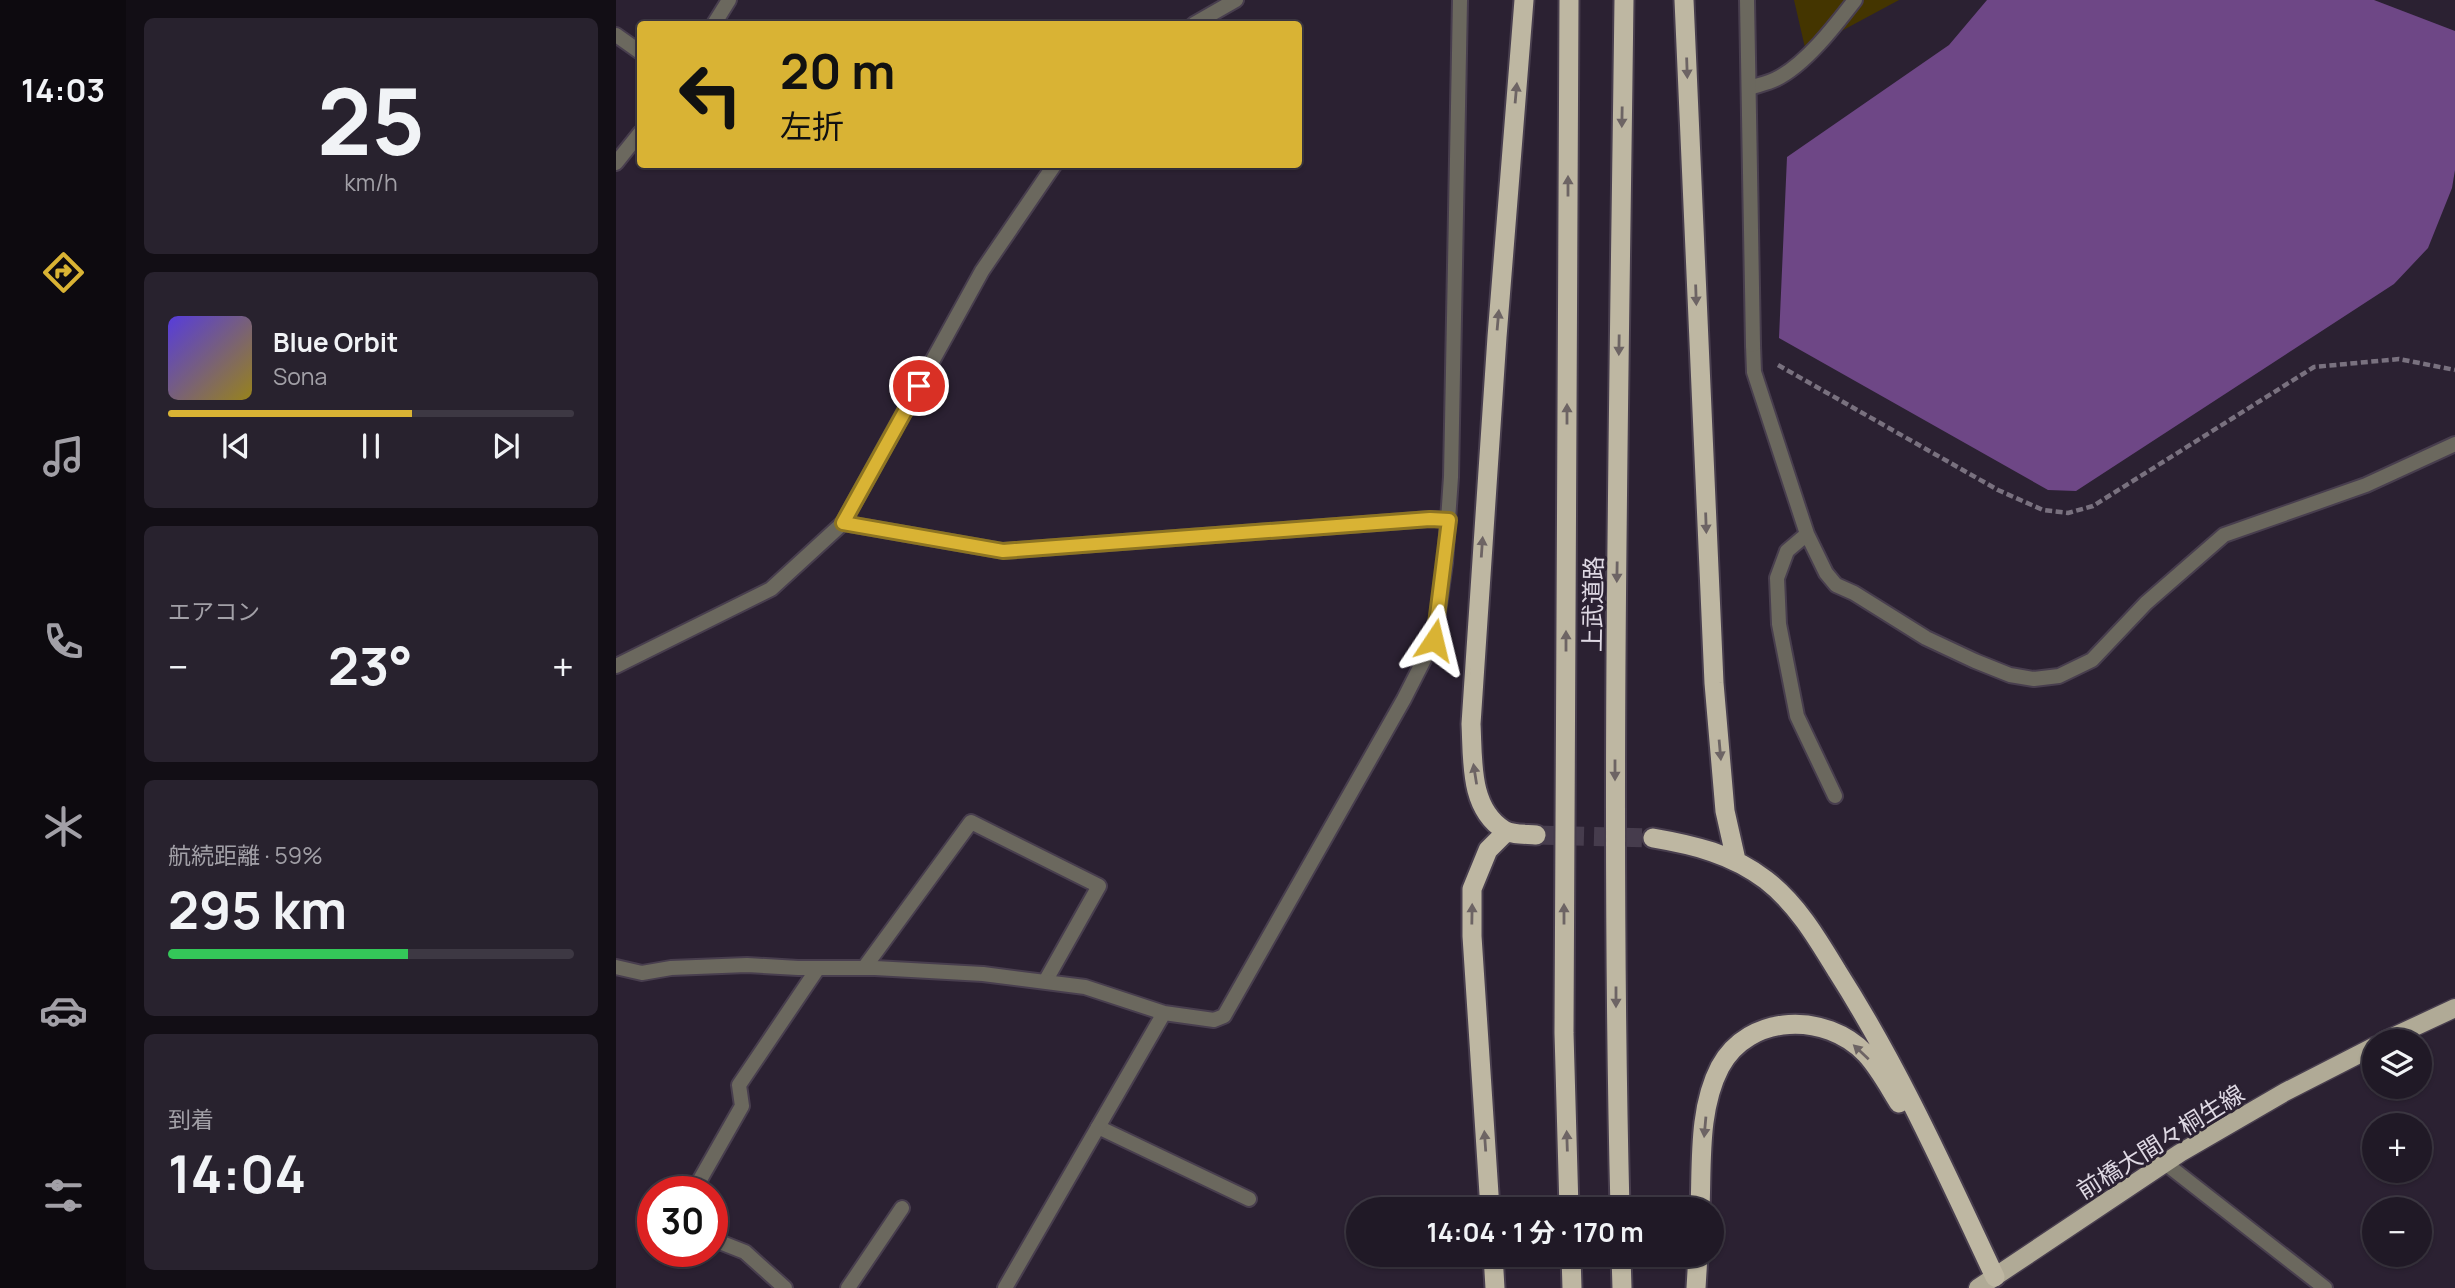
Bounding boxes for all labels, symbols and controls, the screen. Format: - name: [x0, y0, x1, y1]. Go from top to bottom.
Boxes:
- text: 20 m: [780, 37, 895, 104]
- icon: left: [665, 49, 756, 140]
- one-way arrow: [1681, 57, 1692, 79]
- text: 25: [317, 58, 425, 182]
- text: 14:03: [21, 68, 105, 112]
- one-way arrow: [1511, 82, 1522, 104]
- text: 左折: [780, 104, 844, 148]
- one-way arrow: [1616, 106, 1628, 128]
- text: km/h: [344, 166, 398, 198]
- one-way arrow: [1562, 175, 1574, 197]
- icon: directions: [39, 248, 88, 297]
- one-way arrow: [1691, 285, 1702, 307]
- one-way arrow: [1493, 309, 1504, 331]
- text: Blue Orbit: [273, 324, 398, 360]
- one-way arrow: [1613, 334, 1625, 356]
- pin: [889, 356, 949, 416]
- text: Sona: [273, 360, 327, 392]
- icon: arrive: [900, 367, 938, 405]
- one-way arrow: [1561, 403, 1573, 425]
- icon: previous: [217, 427, 255, 465]
- icon: pause: [352, 427, 390, 465]
- icon: next: [487, 427, 525, 465]
- icon: music: [39, 432, 88, 481]
- one-way arrow: [1701, 512, 1712, 534]
- one-way arrow: [1477, 536, 1488, 558]
- street label: 上武道路: [1575, 556, 1609, 652]
- one-way arrow: [1611, 561, 1622, 583]
- text: エアコン: [168, 595, 260, 627]
- position arrow: [1397, 603, 1471, 677]
- icon: phone: [39, 617, 88, 666]
- text: 23°: [328, 630, 413, 701]
- one-way arrow: [1560, 630, 1572, 652]
- text: −: [168, 640, 189, 692]
- text: +: [552, 640, 574, 692]
- one-way arrow: [1715, 739, 1726, 761]
- one-way arrow: [1609, 759, 1621, 781]
- one-way arrow: [1469, 763, 1480, 785]
- icon: climate: [39, 802, 88, 851]
- text: 航続距離 · 59%: [168, 839, 323, 871]
- text: 295 km: [168, 874, 347, 945]
- one-way arrow: [1559, 902, 1570, 924]
- one-way arrow: [1466, 903, 1478, 925]
- icon: car: [39, 986, 88, 1035]
- one-way arrow: [1610, 986, 1621, 1008]
- map controls: [2362, 1029, 2432, 1267]
- button: layers: [2362, 1029, 2432, 1099]
- one-way arrow: [1853, 1044, 1870, 1060]
- street label: 前橋大間々桐生線: [2070, 1076, 2250, 1206]
- text: 到着: [168, 1103, 214, 1135]
- button: +: [2362, 1113, 2432, 1183]
- one-way arrow: [1699, 1116, 1710, 1138]
- one-way arrow: [1479, 1130, 1490, 1152]
- one-way arrow: [1561, 1130, 1573, 1152]
- text: 14:04: [168, 1138, 306, 1209]
- icon: filters: [39, 1171, 88, 1220]
- speed limit sign: 30: [637, 1176, 728, 1267]
- button: −: [2362, 1197, 2432, 1267]
- text: 14:04 · 1 分 · 170 m: [1426, 1214, 1644, 1250]

